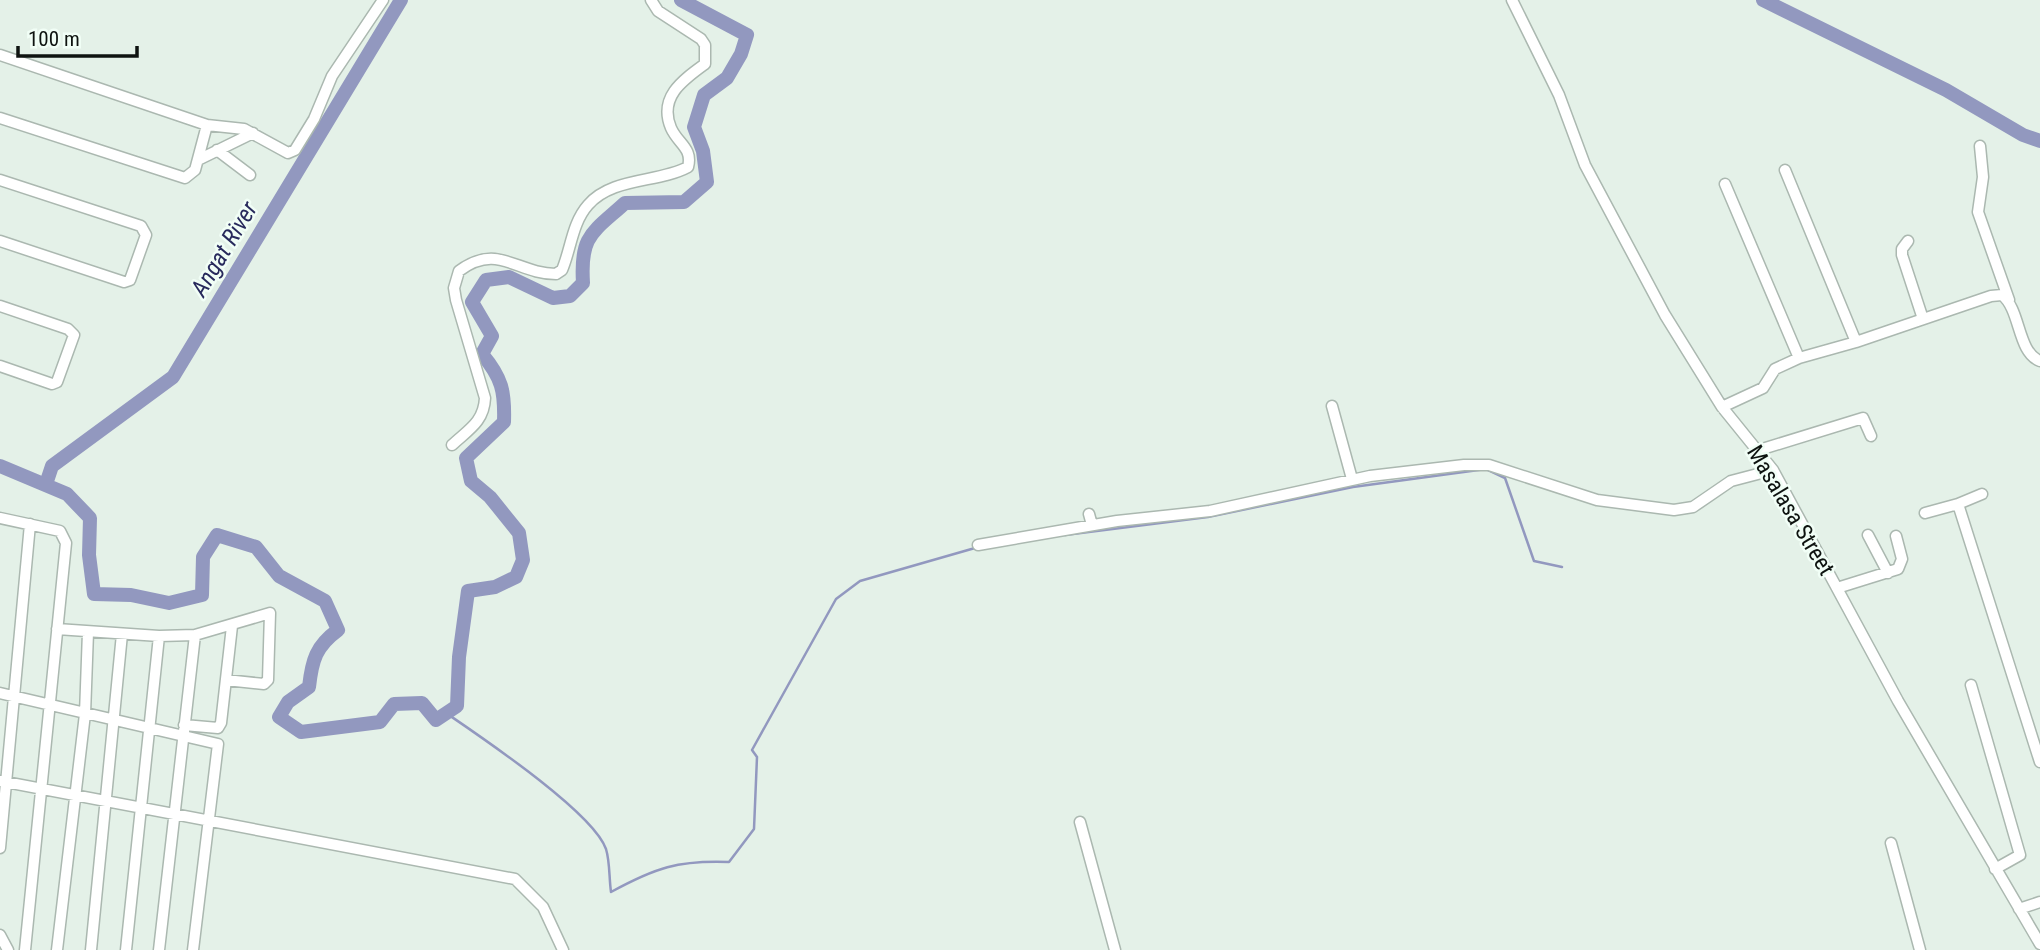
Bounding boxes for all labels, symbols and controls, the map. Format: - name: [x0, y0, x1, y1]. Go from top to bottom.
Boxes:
- scale bar: [18, 14, 136, 58]
- text: 100 m: [28, 27, 80, 51]
- water label: Angat River: [184, 196, 264, 302]
- street label: Masalasa Street: [1741, 440, 1840, 580]

